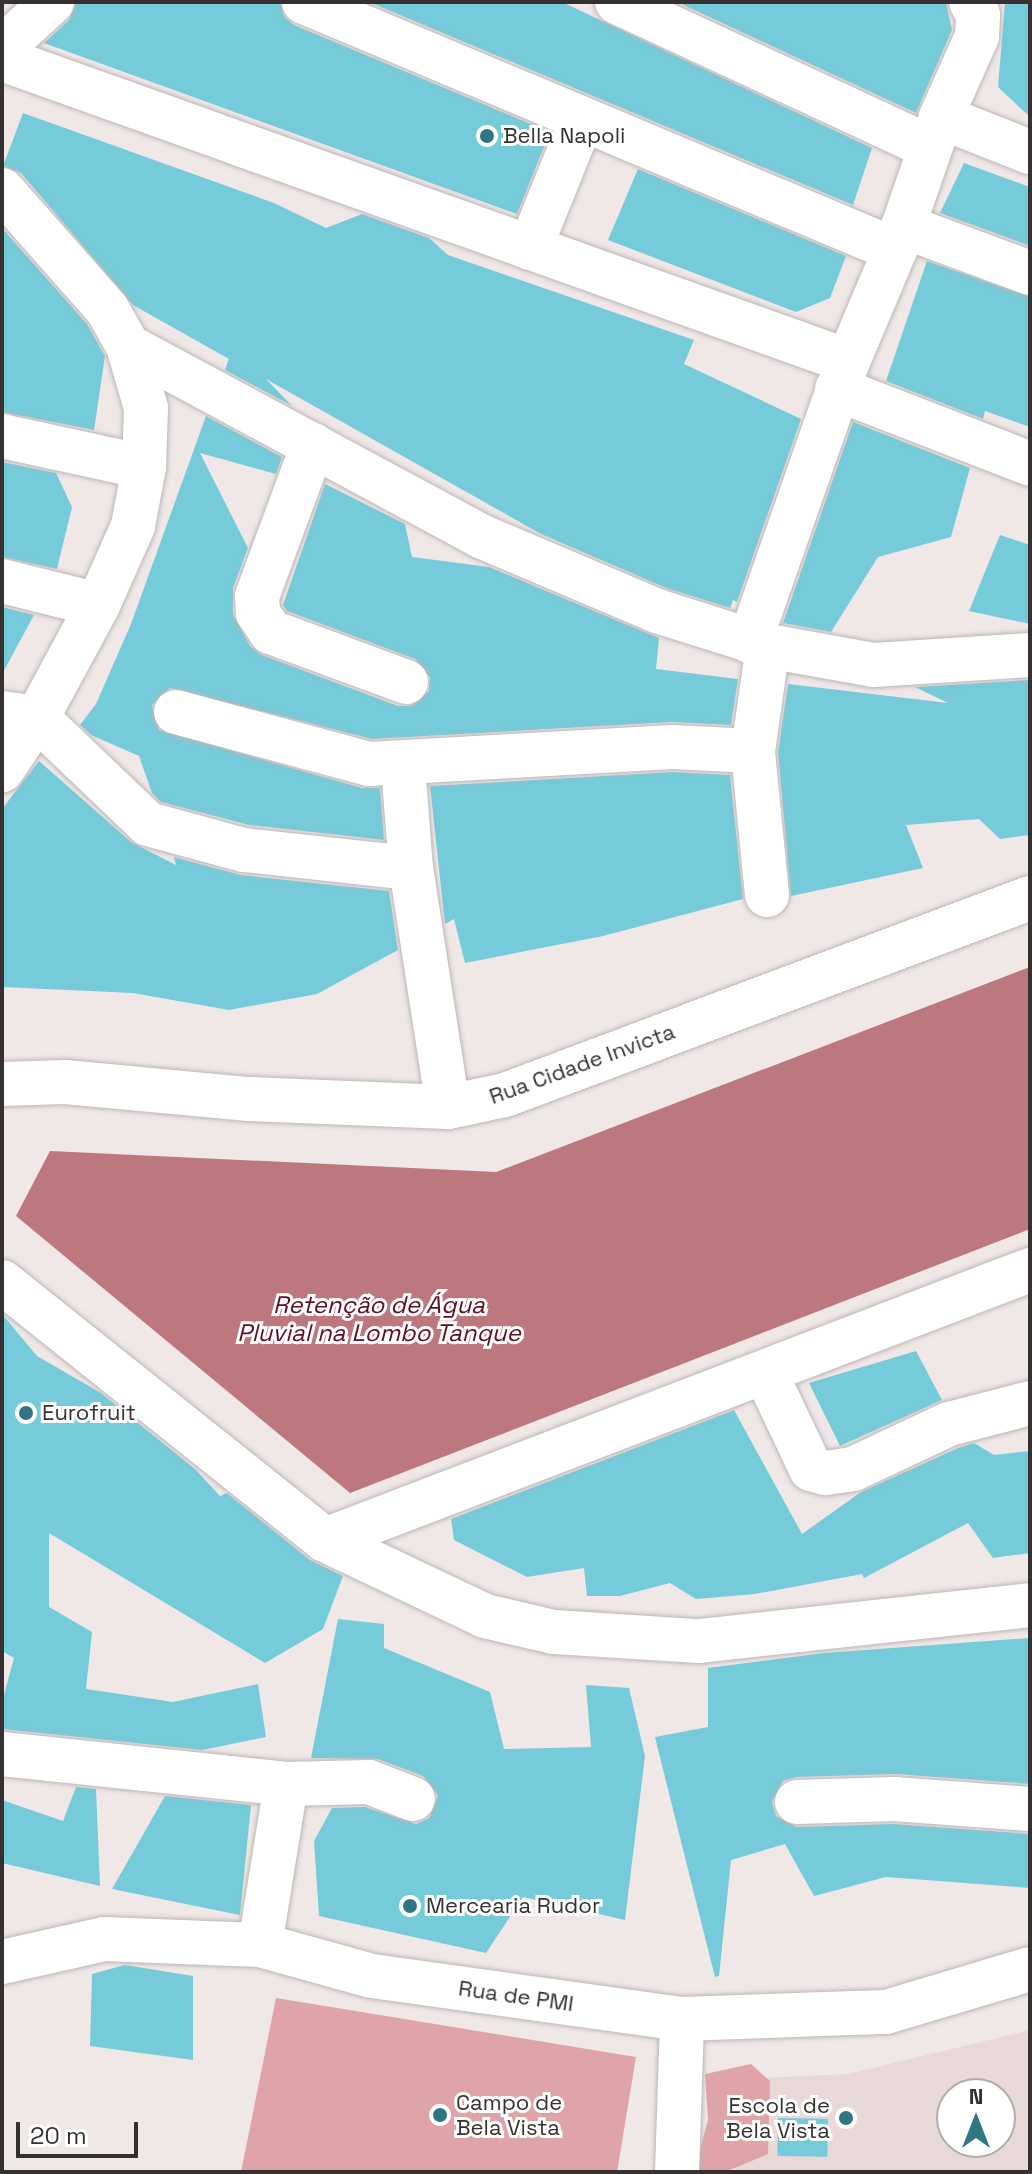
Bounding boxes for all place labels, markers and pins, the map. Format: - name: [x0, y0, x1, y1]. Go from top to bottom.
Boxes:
- place label: Bella Napoli: [503, 123, 625, 149]
- marker: Bella Napoli: [478, 127, 496, 145]
- place label: Eurofruit: [42, 1400, 136, 1426]
- marker: Eurofruit: [17, 1404, 35, 1422]
- place label: Mercearia Rudor: [426, 1893, 600, 1919]
- marker: Mercearia Rudor: [401, 1897, 419, 1915]
- place label: Campo de Bela Vista: [456, 2089, 562, 2140]
- place label: Escola de Bela Vista: [726, 2092, 830, 2144]
- marker: Campo de Bela Vista: [431, 2106, 449, 2124]
- marker: Escola de Bela Vista: [837, 2109, 855, 2127]

